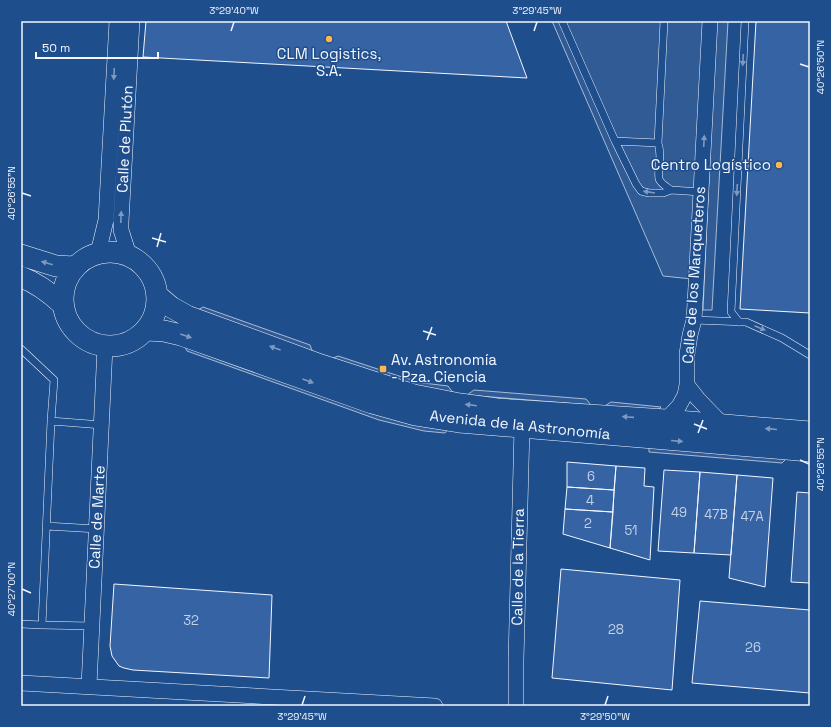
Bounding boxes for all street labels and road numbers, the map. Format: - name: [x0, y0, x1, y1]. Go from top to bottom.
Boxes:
- street label: Calle de Plutón: [112, 85, 137, 193]
- street label: Calle de los Marqueteros: [678, 185, 709, 364]
- street label: Avenida de la Astronomía: [429, 406, 612, 443]
- street label: Calle de Marte: [84, 465, 109, 569]
- street label: Calle de la Tierra: [507, 508, 528, 626]

